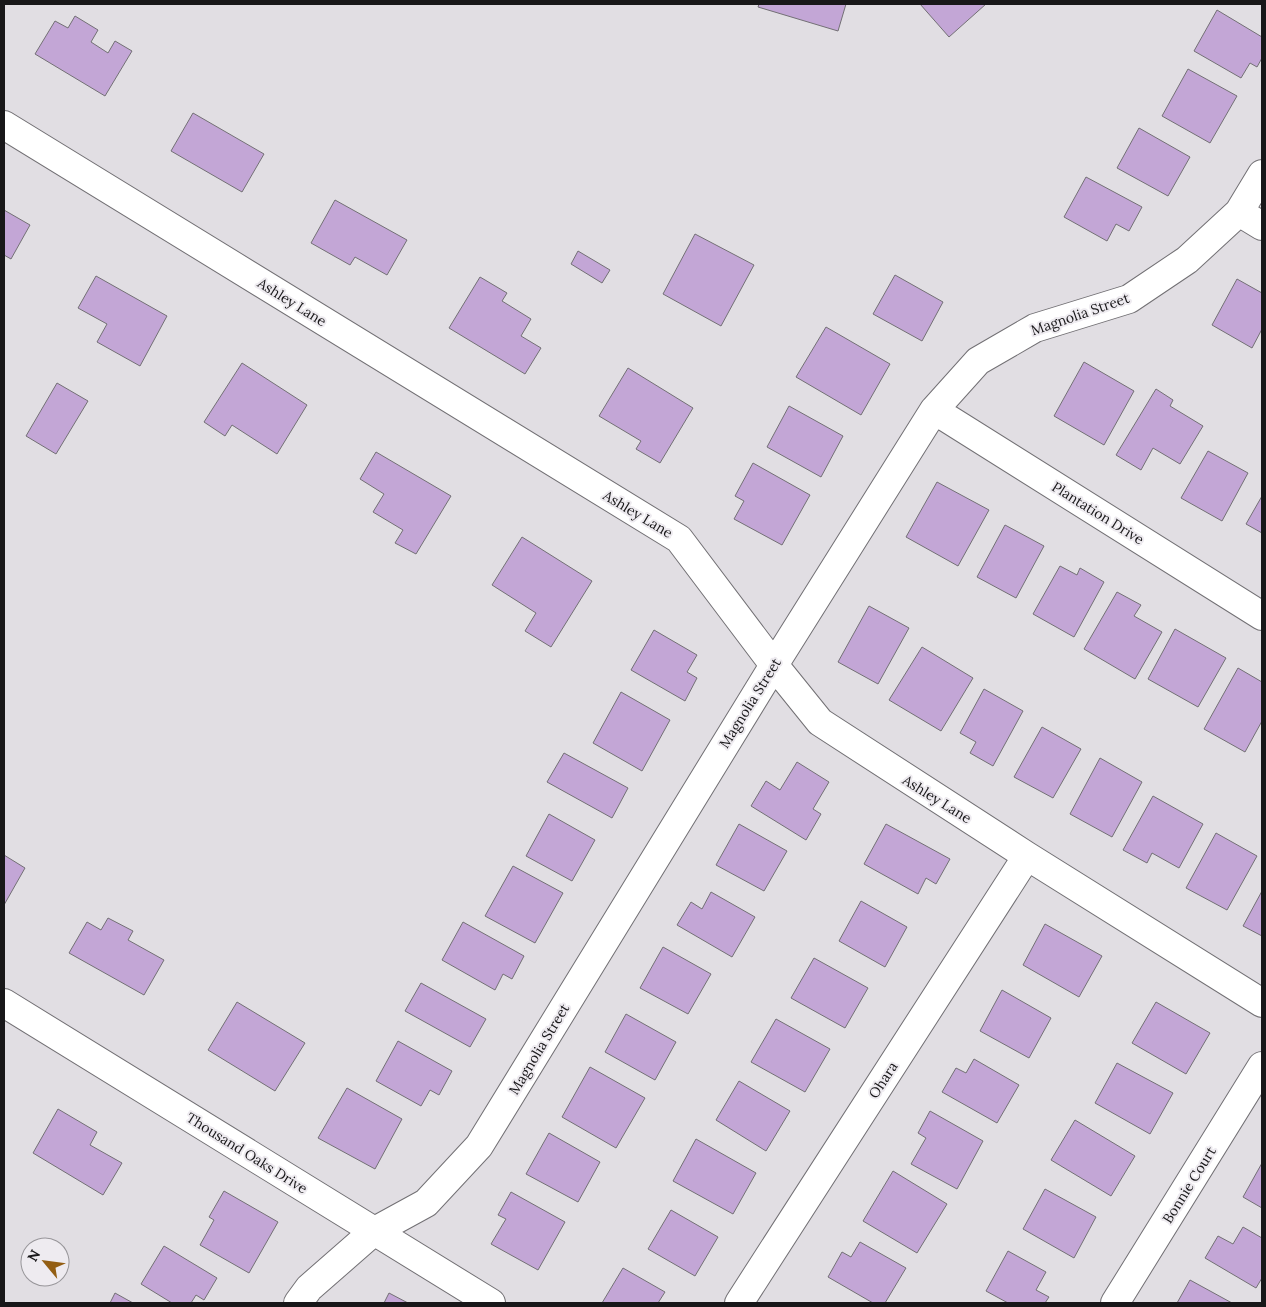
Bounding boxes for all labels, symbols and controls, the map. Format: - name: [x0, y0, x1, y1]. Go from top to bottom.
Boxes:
- street label: Ashley Lane: [253, 273, 330, 330]
- street label: Magnolia Street: [1028, 289, 1132, 339]
- street label: Plantation Drive: [1049, 478, 1148, 549]
- street label: Ashley Lane: [599, 486, 676, 542]
- street label: Magnolia Street: [715, 654, 785, 751]
- street label: Ashley Lane: [898, 770, 975, 827]
- street label: Magnolia Street: [505, 1000, 573, 1098]
- street label: Ohara: [865, 1058, 901, 1102]
- street label: Thousand Oaks Drive: [183, 1108, 311, 1198]
- street label: Bonnie Court: [1158, 1143, 1220, 1227]
- north arrow: [20, 1237, 70, 1287]
- text: N: [23, 1246, 44, 1265]

